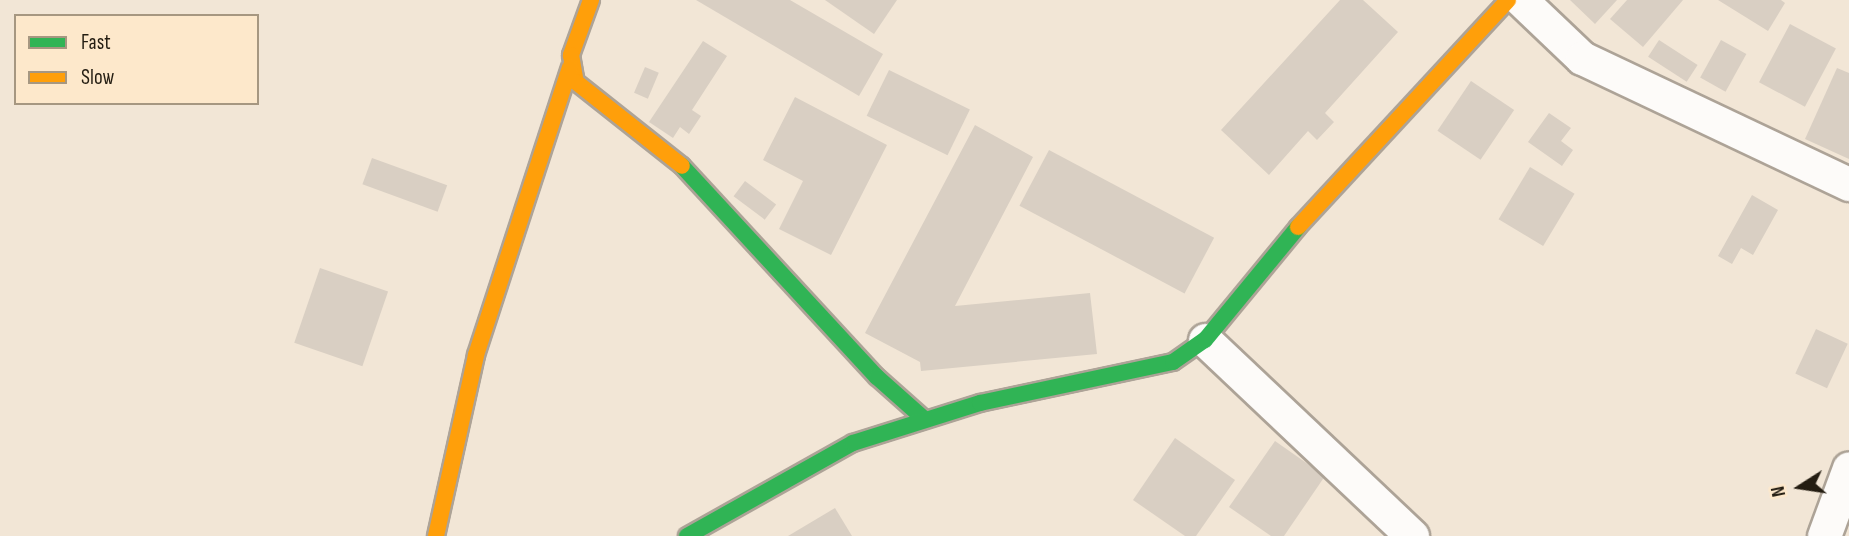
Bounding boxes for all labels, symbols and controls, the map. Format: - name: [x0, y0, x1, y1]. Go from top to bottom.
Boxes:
- legend: [14, 14, 259, 105]
- text: Fast: [81, 30, 111, 55]
- text: Slow: [81, 65, 114, 90]
- north arrow: [1765, 452, 1835, 522]
- text: N: [1767, 484, 1791, 499]

